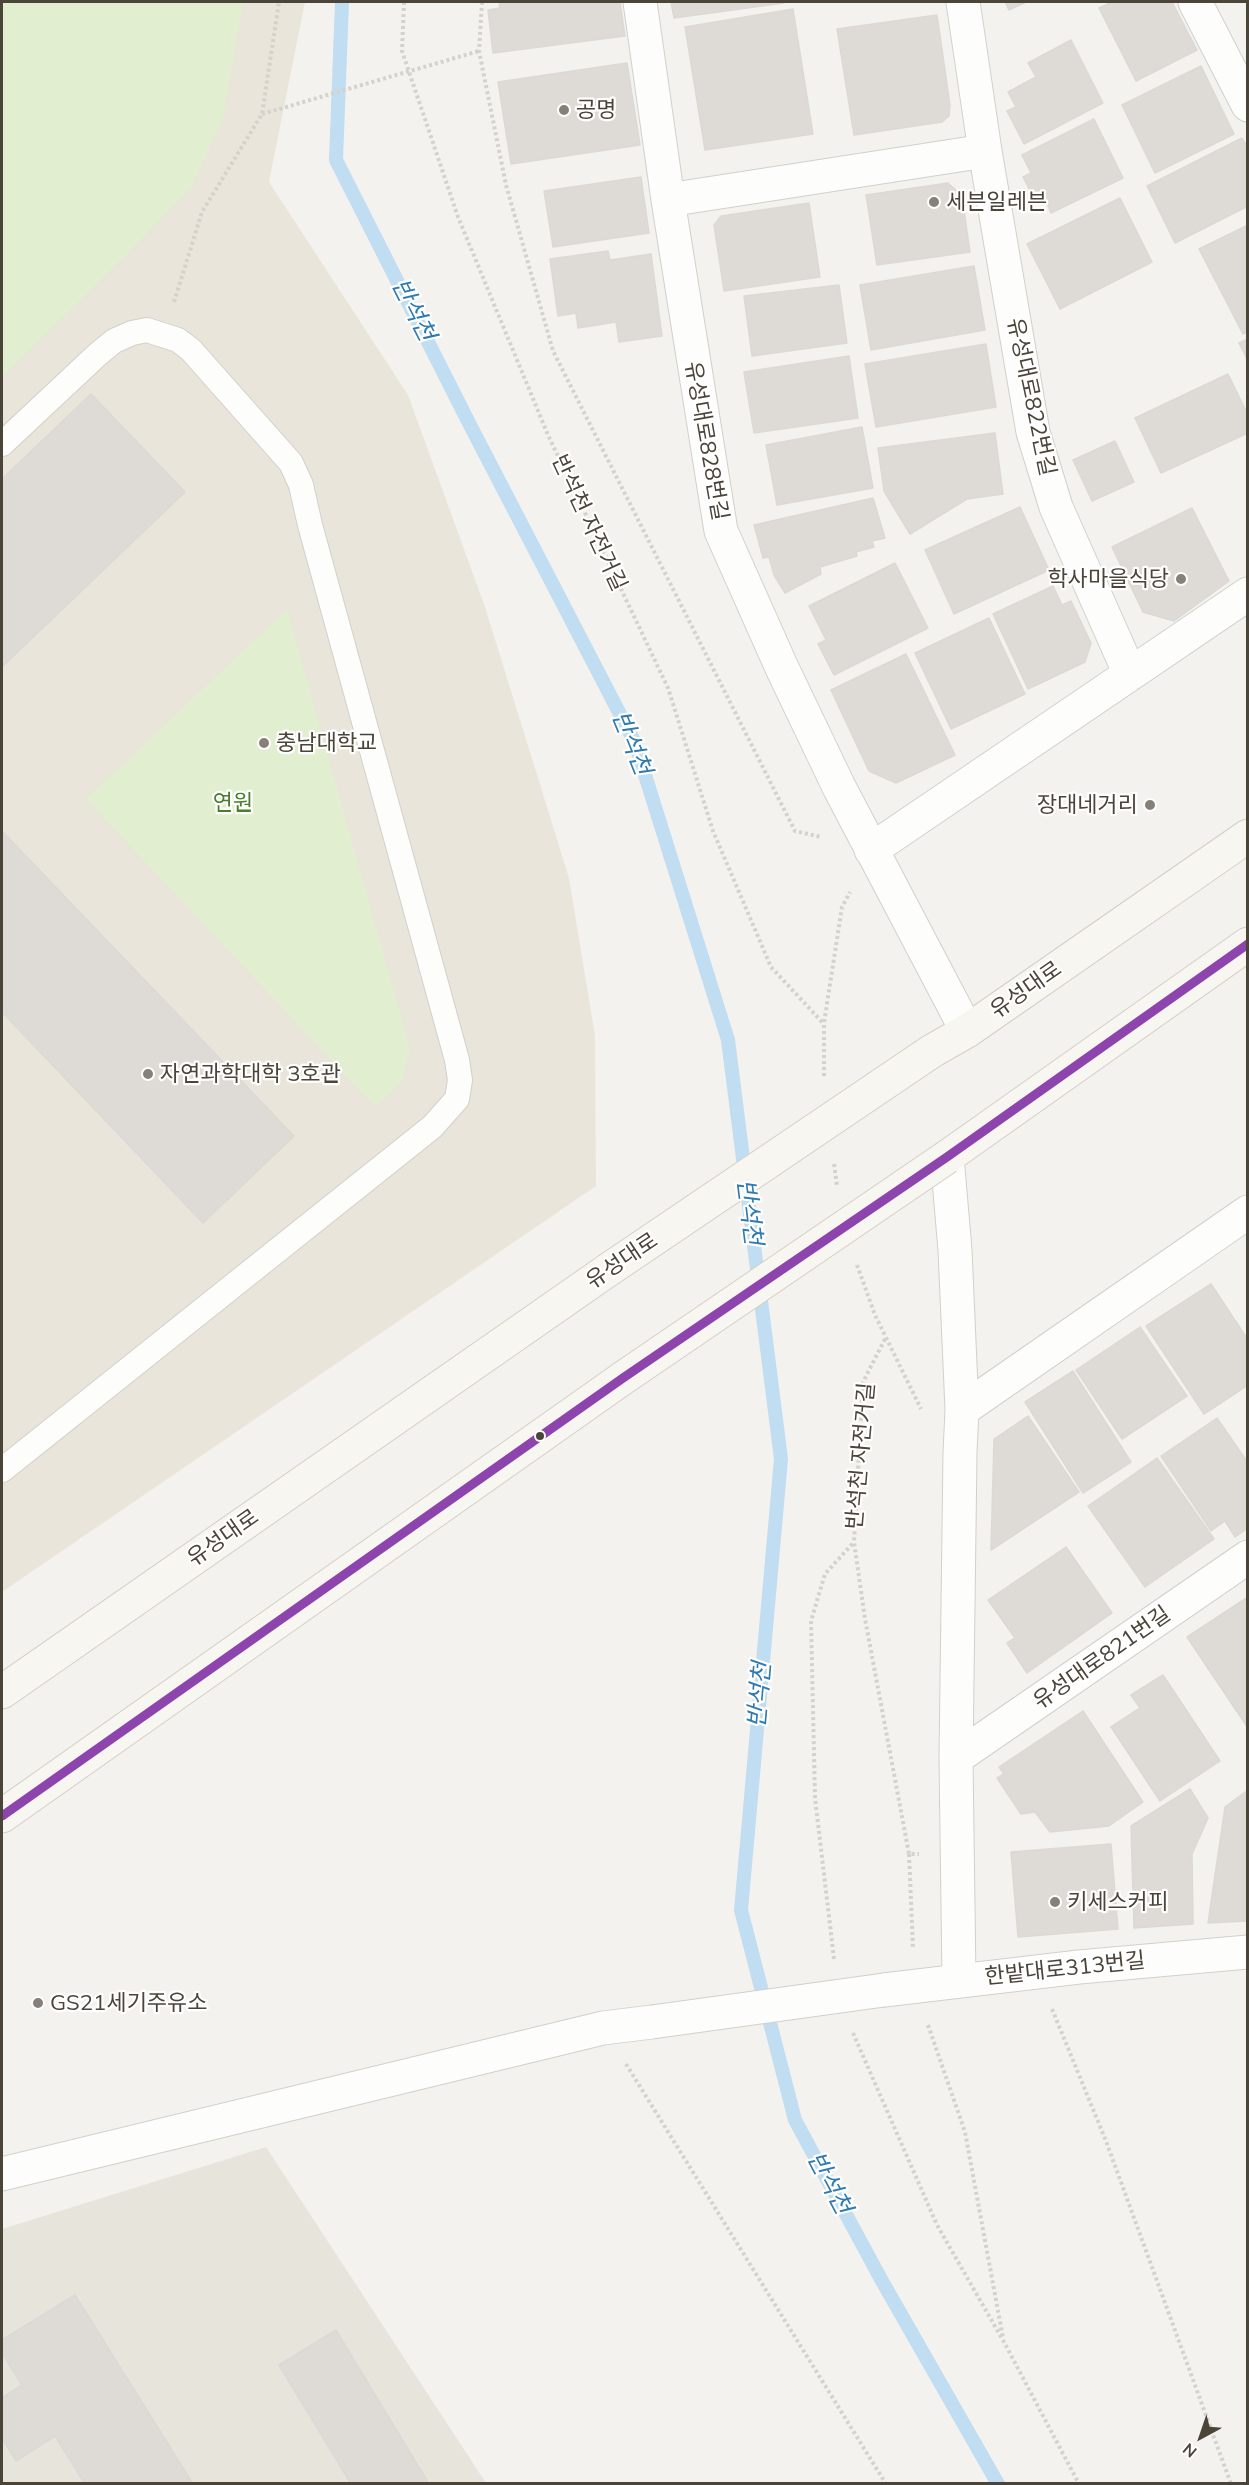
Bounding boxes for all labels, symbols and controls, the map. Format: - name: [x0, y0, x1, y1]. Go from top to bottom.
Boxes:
- place label: 공명: [576, 97, 616, 123]
- marker: 공명: [557, 103, 571, 117]
- place label: 세븐일레븐: [946, 189, 1047, 215]
- marker: 세븐일레븐: [927, 195, 941, 209]
- water label: 반석천: [385, 274, 441, 346]
- street label: 유성대로822번길: [1001, 315, 1061, 479]
- street label: 유성대로828번길: [679, 359, 733, 523]
- street label: 반석천 자전거길: [546, 451, 632, 595]
- place label: 학사마을식당: [1048, 566, 1169, 592]
- marker: 학사마을식당: [1174, 572, 1188, 586]
- water label: 반석천: [605, 707, 657, 779]
- place label: 충남대학교: [276, 730, 377, 756]
- marker: 충남대학교: [257, 736, 271, 750]
- park label: 연원: [213, 790, 253, 816]
- place label: 장대네거리: [1037, 792, 1138, 818]
- marker: 장대네거리: [1143, 798, 1157, 812]
- street label: 유성대로: [985, 956, 1067, 1024]
- place label: 자연과학대학 3호관: [160, 1061, 341, 1087]
- marker: 자연과학대학 3호관: [141, 1067, 155, 1081]
- water label: 반석천: [731, 1177, 767, 1247]
- street label: 유성대로: [581, 1227, 663, 1295]
- street label: 반석천 자전거길: [841, 1381, 881, 1531]
- unlabelled marker: [534, 1430, 546, 1442]
- street label: 유성대로: [182, 1504, 264, 1572]
- street label: 유성대로821번길: [1028, 1601, 1176, 1715]
- water label: 반석천: [743, 1661, 777, 1729]
- place label: 키세스커피: [1067, 1889, 1168, 1915]
- marker: 키세스커피: [1048, 1895, 1062, 1909]
- street label: 한밭대로313번길: [984, 1947, 1146, 1991]
- place label: GS21세기주유소: [50, 1990, 207, 2016]
- marker: GS21세기주유소: [31, 1996, 45, 2010]
- water label: 반석천: [801, 2147, 857, 2219]
- north arrow: [1171, 2407, 1231, 2467]
- text: N: [1178, 2439, 1200, 2462]

